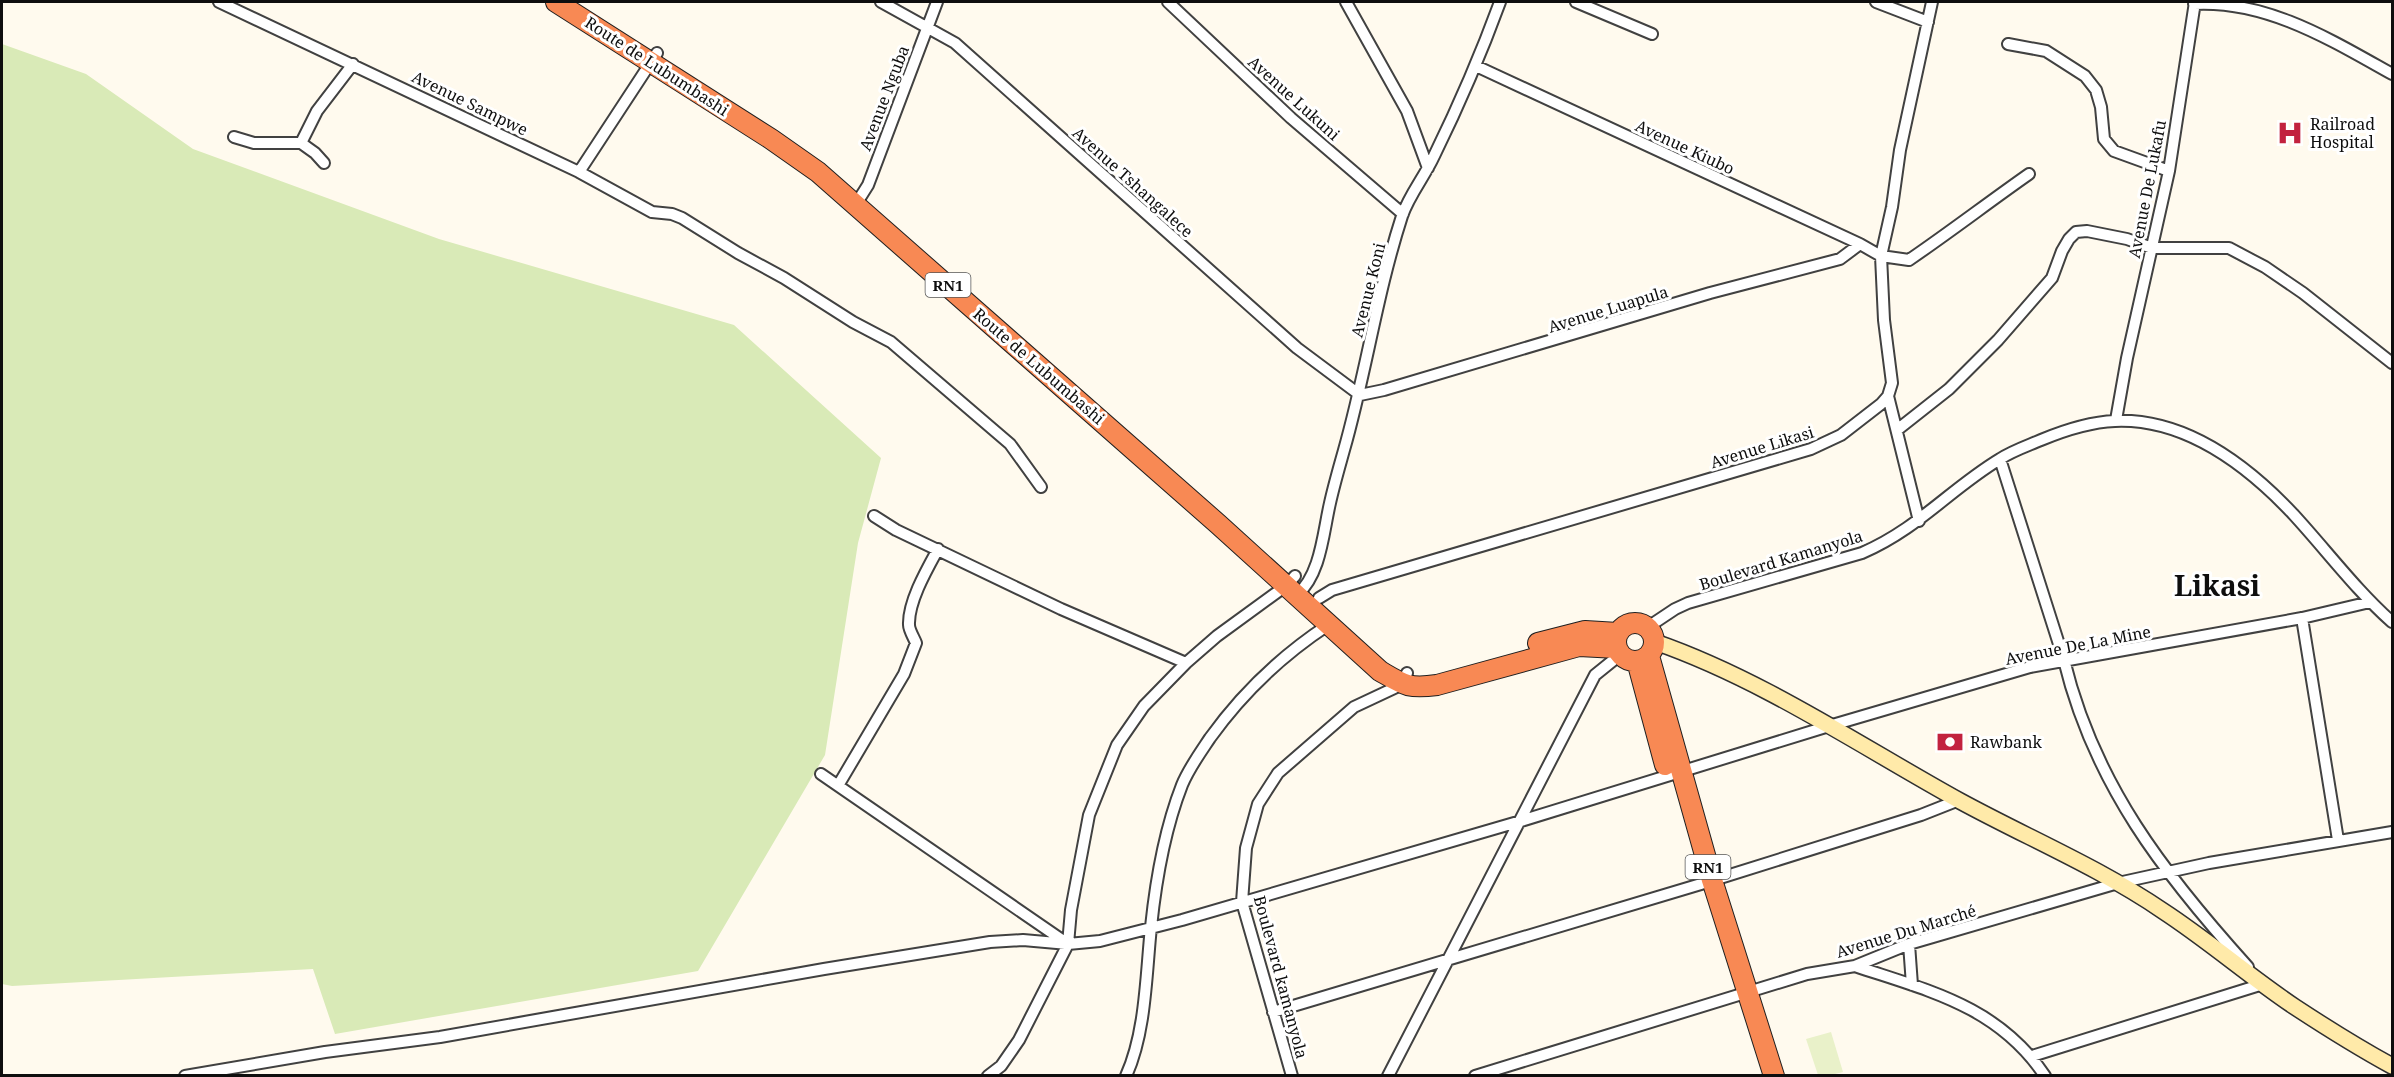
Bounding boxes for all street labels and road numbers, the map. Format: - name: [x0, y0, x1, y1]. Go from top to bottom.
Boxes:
- street label: Route de Lubumbashi: [581, 11, 733, 121]
- street label: Avenue Nguba: [854, 42, 914, 154]
- street label: Avenue Lukuni: [1243, 51, 1345, 145]
- street label: Avenue Sampwe: [408, 65, 532, 141]
- street label: Avenue Kiubo: [1632, 114, 1738, 180]
- street label: Avenue De Lukafu: [2123, 118, 2171, 260]
- street label: Avenue Tshangalece: [1068, 122, 1198, 242]
- street label: Avenue Koni: [1346, 240, 1390, 340]
- road number: RN1: [926, 273, 970, 297]
- street label: Avenue Luapula: [1545, 280, 1671, 338]
- street label: Route de Lubumbashi: [969, 303, 1109, 429]
- street label: Avenue Likasi: [1708, 421, 1816, 473]
- street label: Boulevard Kamanyola: [1697, 525, 1865, 595]
- street label: Avenue De La Mine: [2003, 620, 2153, 670]
- road number: RN1: [1686, 855, 1730, 879]
- street label: Boulevard kamanyola: [1249, 893, 1313, 1061]
- street label: Avenue Du Marché: [1833, 899, 1979, 963]

